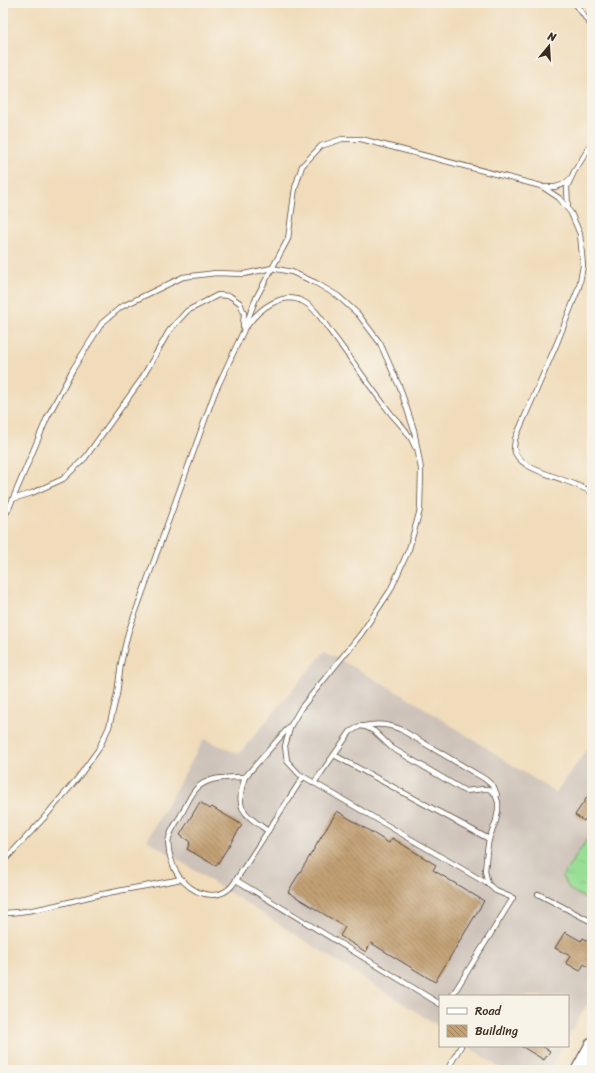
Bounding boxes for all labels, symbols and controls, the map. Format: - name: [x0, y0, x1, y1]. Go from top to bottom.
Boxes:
- north arrow: [529, 26, 569, 66]
- text: N: [544, 26, 559, 47]
- legend: [439, 995, 569, 1047]
- text: Road: [475, 1000, 502, 1022]
- text: Building: [475, 1020, 518, 1042]

